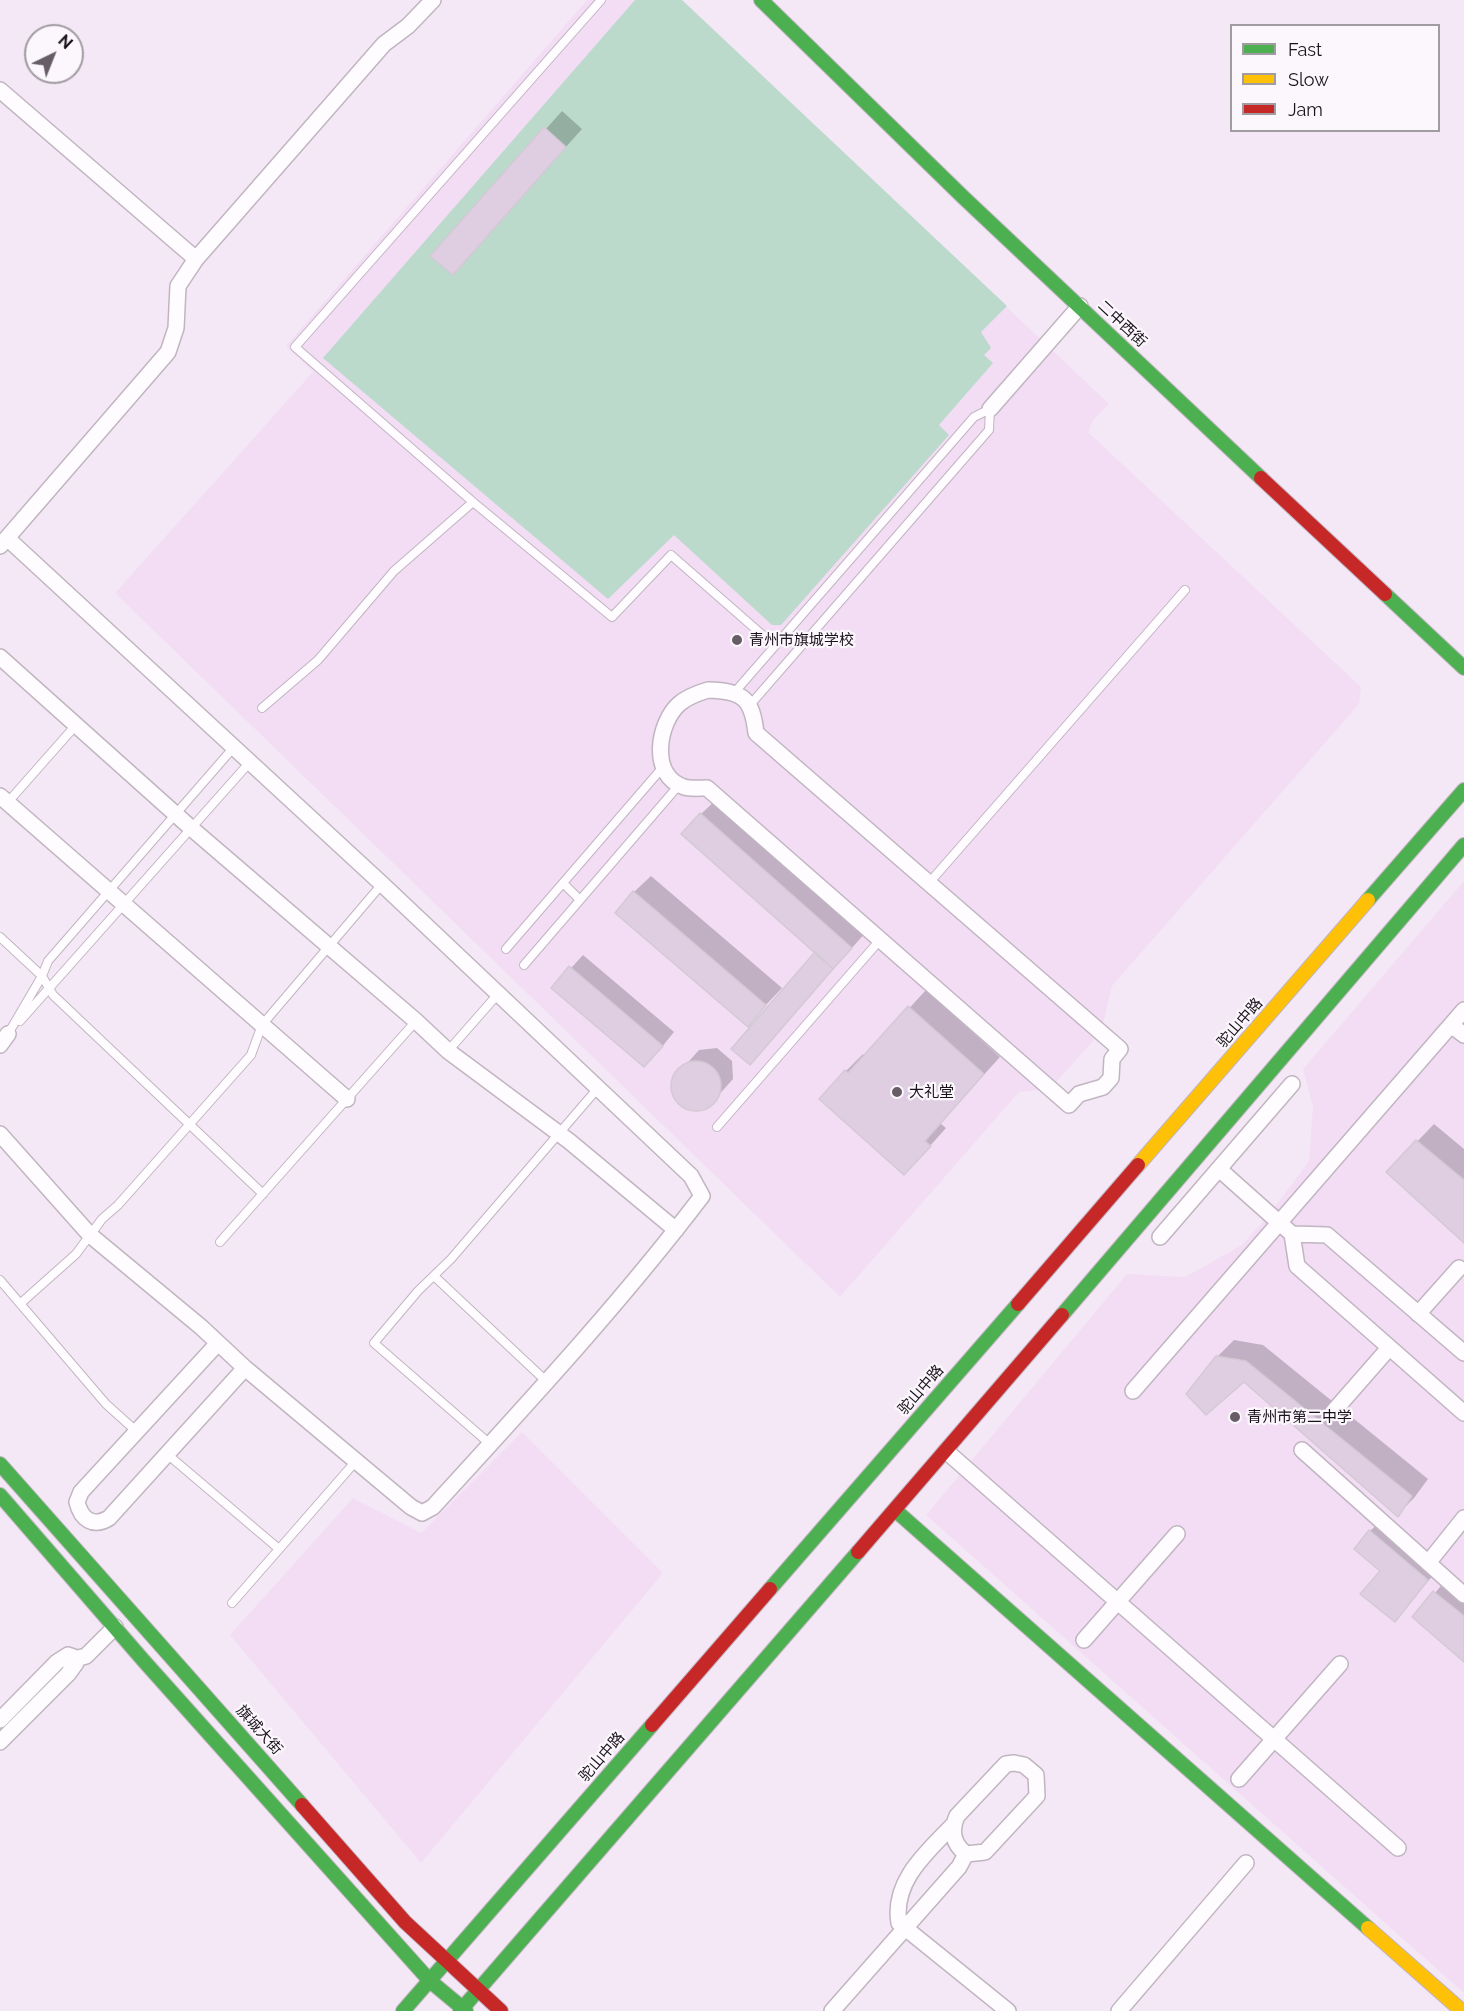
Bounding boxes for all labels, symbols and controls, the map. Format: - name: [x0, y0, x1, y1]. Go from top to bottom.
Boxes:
- north arrow: [24, 24, 84, 84]
- legend: [1230, 24, 1440, 132]
- text: N: [54, 31, 76, 53]
- text: Fast: [1288, 39, 1322, 60]
- text: Slow: [1288, 69, 1329, 90]
- text: Jam: [1288, 99, 1323, 120]
- street label: 二中西街: [1094, 297, 1150, 351]
- place label: 青州市旗城学校: [749, 631, 854, 649]
- marker: 青州市旗城学校: [730, 633, 744, 647]
- street label: 驼山中路: [1214, 994, 1266, 1052]
- place label: 大礼堂: [909, 1083, 954, 1101]
- marker: 大礼堂: [890, 1085, 904, 1099]
- street label: 驼山中路: [895, 1361, 947, 1419]
- place label: 青州市第二中学: [1247, 1408, 1352, 1426]
- marker: 青州市第二中学: [1228, 1410, 1242, 1424]
- street label: 旗城大街: [232, 1702, 286, 1758]
- street label: 驼山中路: [576, 1728, 628, 1786]

